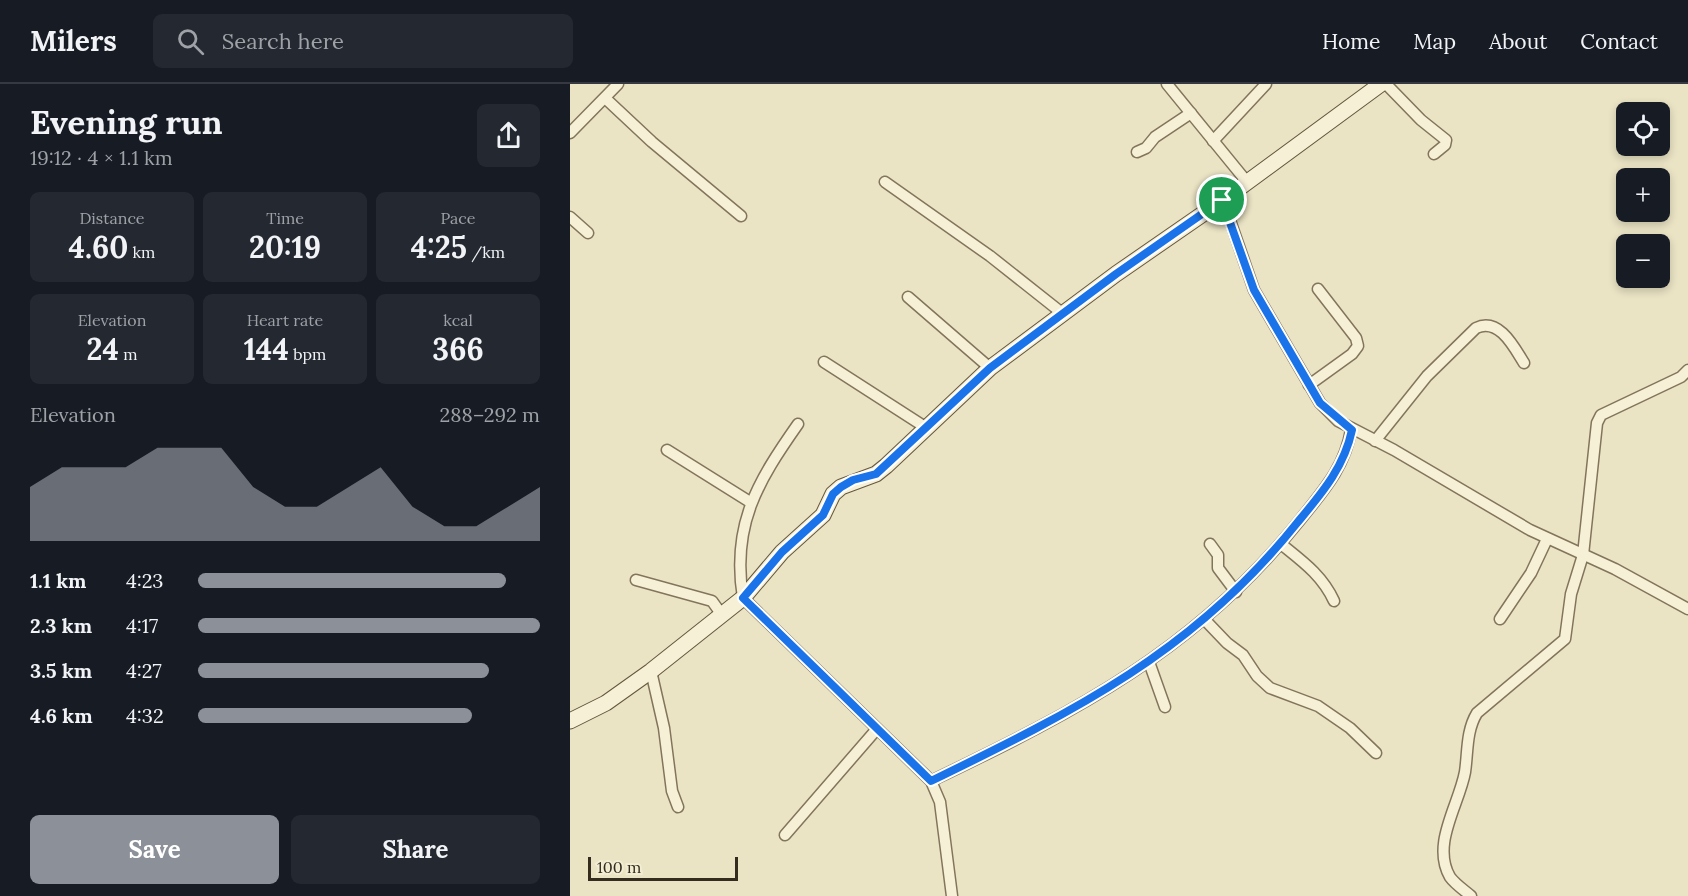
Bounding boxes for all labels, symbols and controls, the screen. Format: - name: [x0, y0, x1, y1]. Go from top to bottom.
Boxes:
- search box: [153, 14, 573, 68]
- text: Milers: [30, 23, 117, 59]
- icon: search: [174, 25, 207, 58]
- text: Search here: [222, 27, 344, 55]
- text: Home: [1322, 28, 1380, 55]
- text: Map: [1413, 28, 1456, 55]
- text: About: [1489, 28, 1547, 55]
- text: Contact: [1580, 28, 1658, 55]
- text: Evening run: [30, 101, 222, 143]
- map controls: [1616, 102, 1670, 288]
- button: locate: [1616, 102, 1670, 156]
- button: share: [477, 104, 540, 167]
- text: 19:12 · 4 × 1.1 km: [30, 145, 173, 170]
- button: +: [1616, 168, 1670, 222]
- pin: [1196, 174, 1247, 225]
- icon: arrive: [1205, 183, 1238, 216]
- text: Distance: [79, 208, 145, 228]
- text: Time: [266, 208, 304, 228]
- text: Pace: [441, 208, 475, 228]
- text: 4.60: [69, 228, 128, 266]
- text: 20:19: [249, 228, 321, 266]
- text: 4:25: [411, 228, 467, 266]
- button: −: [1616, 234, 1670, 288]
- text: km: [128, 242, 155, 262]
- text: /km: [467, 242, 505, 262]
- text: Elevation: [78, 310, 146, 330]
- text: Heart rate: [247, 310, 323, 330]
- text: kcal: [443, 310, 473, 330]
- text: 24: [87, 330, 119, 368]
- text: 144: [244, 330, 289, 368]
- text: 366: [432, 330, 484, 368]
- text: m: [119, 344, 137, 364]
- text: bpm: [289, 344, 326, 364]
- text: Elevation: [30, 402, 116, 427]
- text: 288–292 m: [439, 402, 540, 427]
- text: 1.1 km: [30, 568, 86, 593]
- text: 4:23: [126, 568, 163, 593]
- text: 2.3 km: [30, 613, 92, 638]
- text: 4:17: [126, 613, 158, 638]
- text: 3.5 km: [30, 658, 92, 683]
- text: 4:27: [126, 658, 162, 683]
- text: 4.6 km: [30, 703, 93, 728]
- text: 4:32: [126, 703, 164, 728]
- button: Save: [30, 815, 279, 884]
- button: Share: [291, 815, 540, 884]
- scale bar: [588, 854, 738, 882]
- text: 100 m: [597, 857, 641, 877]

